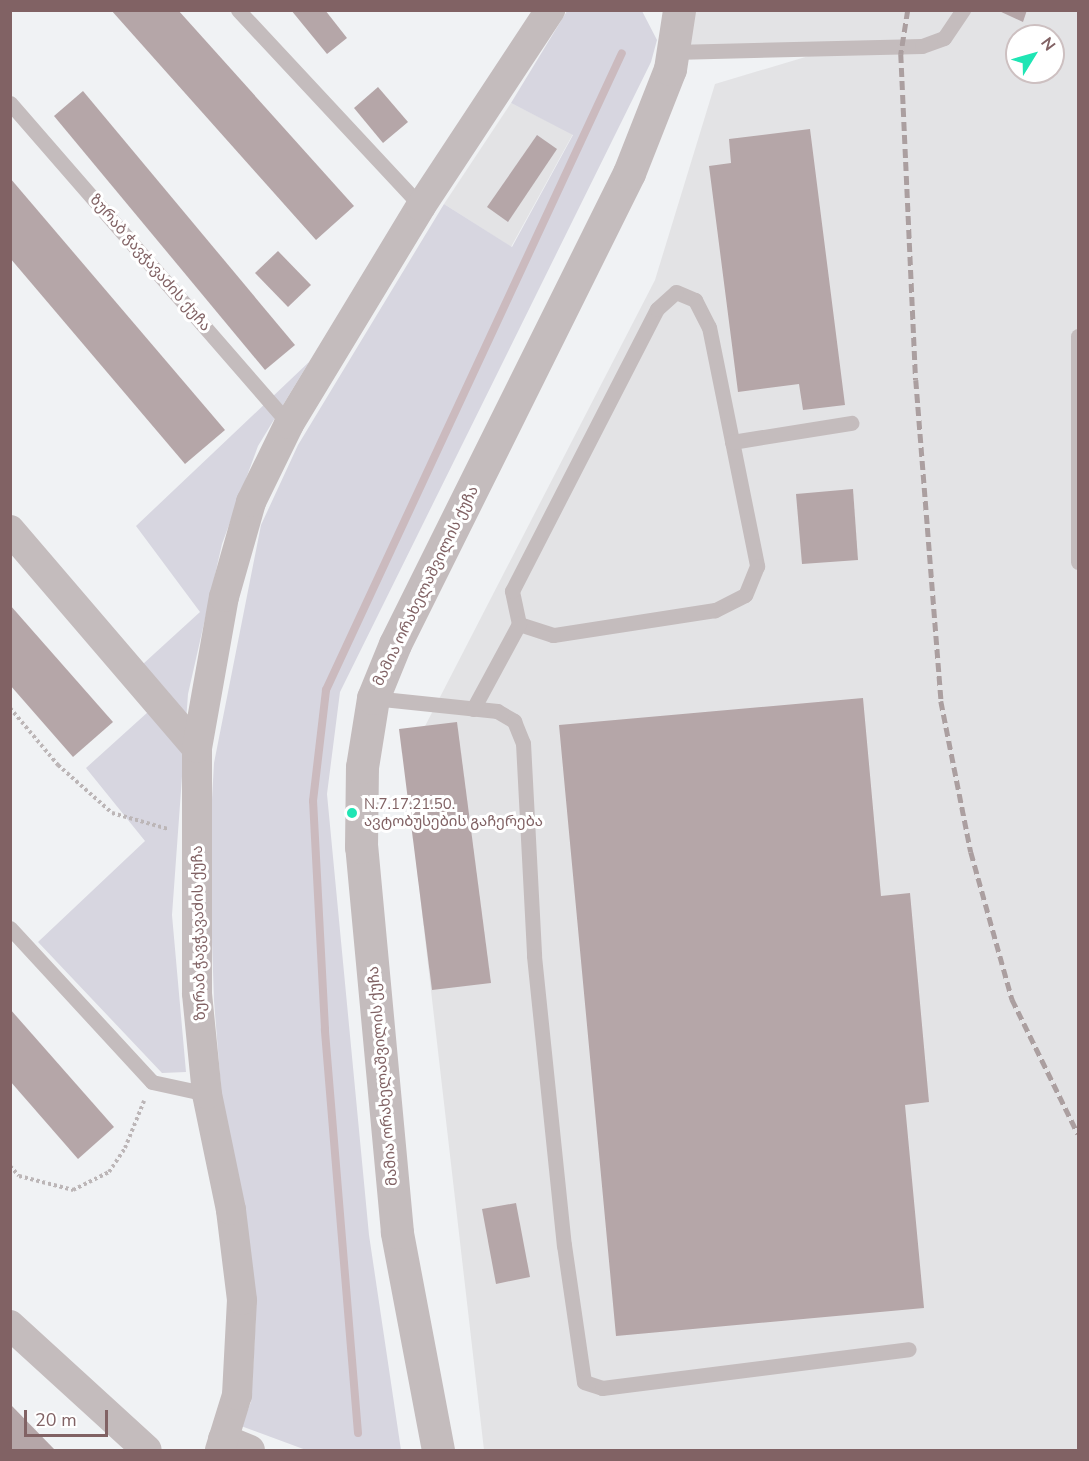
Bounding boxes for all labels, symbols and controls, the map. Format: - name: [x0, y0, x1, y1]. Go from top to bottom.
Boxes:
- north arrow: [1005, 24, 1065, 84]
- text: N: [1035, 33, 1060, 56]
- street label: ზურაბ ჭავჭავაძის ქუჩა: [86, 191, 214, 335]
- street label: მამია ორახელაშვილის ქუჩა: [370, 483, 482, 689]
- place label: N.7.17.21.50. ავტობუსების გაჩერება: [364, 795, 543, 830]
- marker: N.7.17.21.50. ავტობუსების გაჩერება: [345, 806, 359, 820]
- street label: ზურაბ ჭავჭავაძის ქუჩა: [188, 845, 210, 1021]
- street label: მამია ორახელაშვილის ქუჩა: [364, 965, 402, 1187]
- scale bar: [27, 1398, 111, 1436]
- text: 20 m: [35, 1408, 77, 1432]

